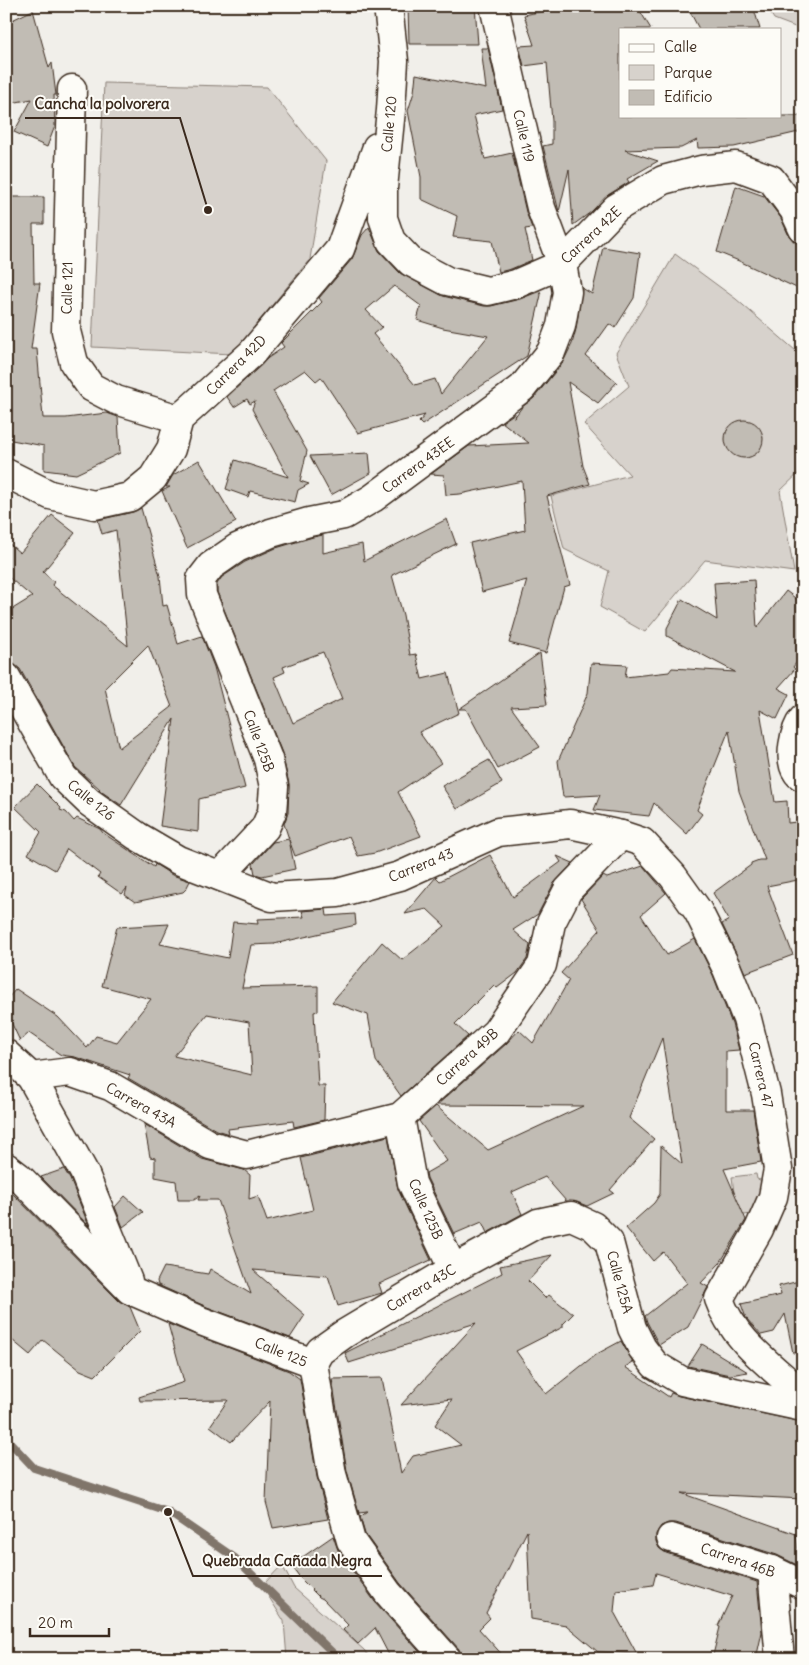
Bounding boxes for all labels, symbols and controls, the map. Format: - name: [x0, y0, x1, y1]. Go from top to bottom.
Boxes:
- legend: [619, 28, 782, 118]
- text: Calle: [664, 37, 697, 56]
- text: Parque: [664, 63, 712, 82]
- text: Edificio: [664, 87, 712, 106]
- callout: Cancha la polvorera: [25, 88, 180, 118]
- text: Cancha la polvorera: [34, 94, 170, 114]
- street label: Calle 120: [378, 95, 400, 153]
- street label: Calle 119: [509, 108, 539, 164]
- street label: Carrera 42E: [557, 202, 625, 268]
- street label: Calle 121: [58, 261, 76, 315]
- street label: Carrera 42D: [202, 331, 270, 399]
- street label: Carrera 43EE: [378, 433, 458, 497]
- street label: Calle 125B: [239, 708, 279, 774]
- street label: Calle 126: [64, 776, 118, 824]
- street label: Carrera 43: [386, 844, 456, 886]
- street label: Carrera 49B: [432, 1024, 502, 1090]
- street label: Carrera 47: [745, 1040, 777, 1110]
- street label: Carrera 43A: [103, 1078, 179, 1132]
- street label: Calle 125B: [405, 1176, 447, 1242]
- street label: Calle 125A: [603, 1249, 637, 1315]
- street label: Carrera 43C: [383, 1260, 459, 1316]
- street label: Calle 125: [252, 1333, 310, 1371]
- street label: Carrera 46B: [698, 1539, 778, 1581]
- callout: Quebrada Cañada Negra: [193, 1546, 382, 1576]
- text: Quebrada Cañada Negra: [202, 1551, 372, 1571]
- scale bar: [30, 1605, 109, 1637]
- text: 20 m: [38, 1613, 73, 1632]

